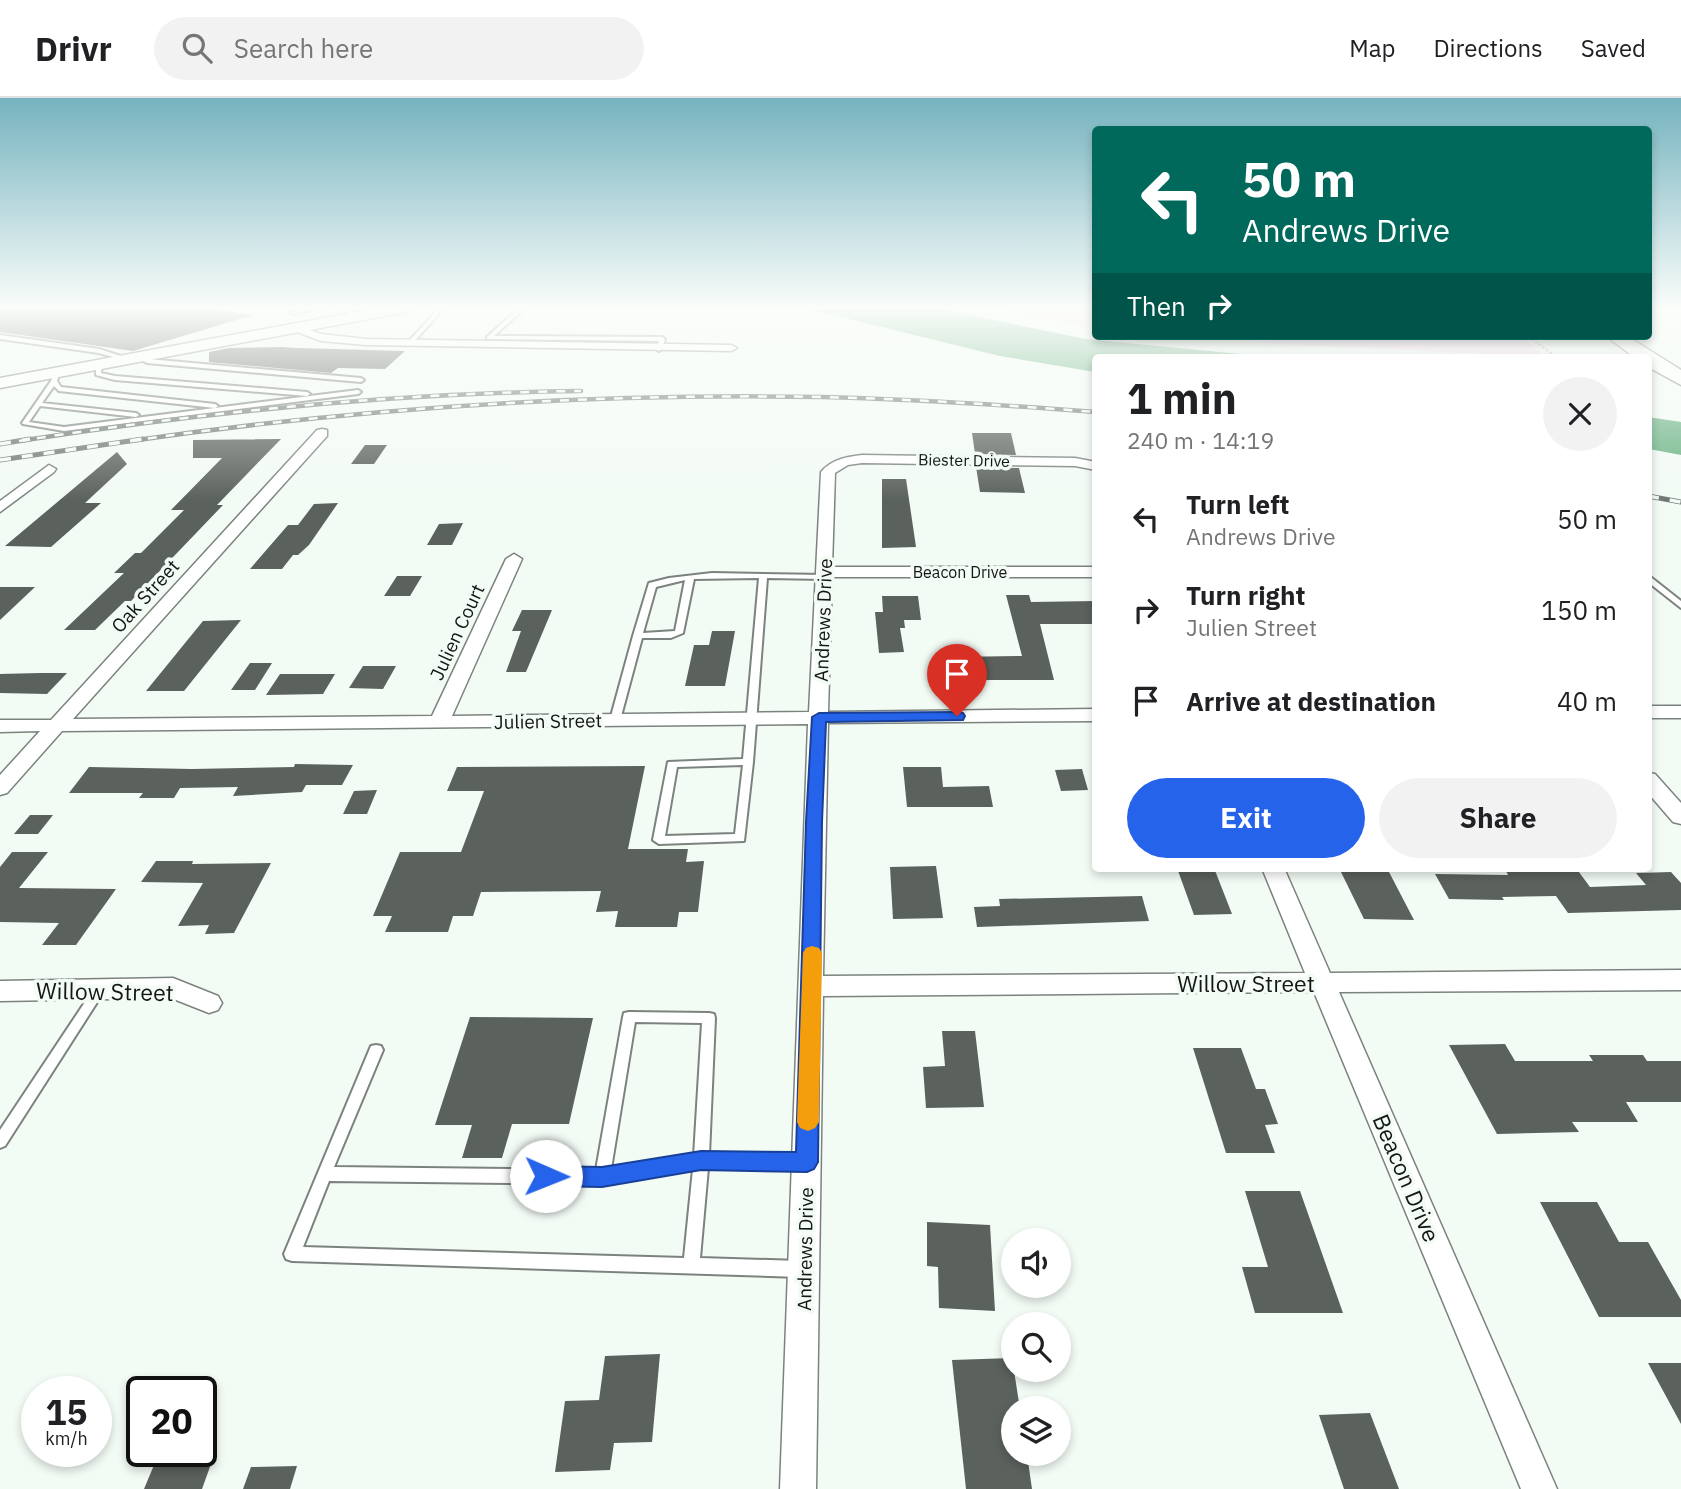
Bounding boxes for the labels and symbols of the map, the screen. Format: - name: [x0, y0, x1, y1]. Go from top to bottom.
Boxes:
- street label: Biester Drive: [918, 449, 1010, 471]
- street label: Oak Street: [106, 554, 184, 638]
- street label: Andrews Drive: [809, 558, 837, 682]
- street label: Beacon Drive: [913, 562, 1008, 582]
- street label: Julien Court: [424, 580, 490, 684]
- pin: [927, 644, 987, 716]
- street label: Julien Street: [494, 708, 602, 734]
- street label: Willow Street: [1177, 968, 1315, 998]
- street label: Willow Street: [36, 975, 174, 1007]
- street label: Beacon Drive: [1367, 1109, 1447, 1246]
- position arrow: [509, 1139, 583, 1213]
- street label: Andrews Drive: [792, 1187, 818, 1311]
- speed limit sign: 20: [126, 1376, 217, 1467]

